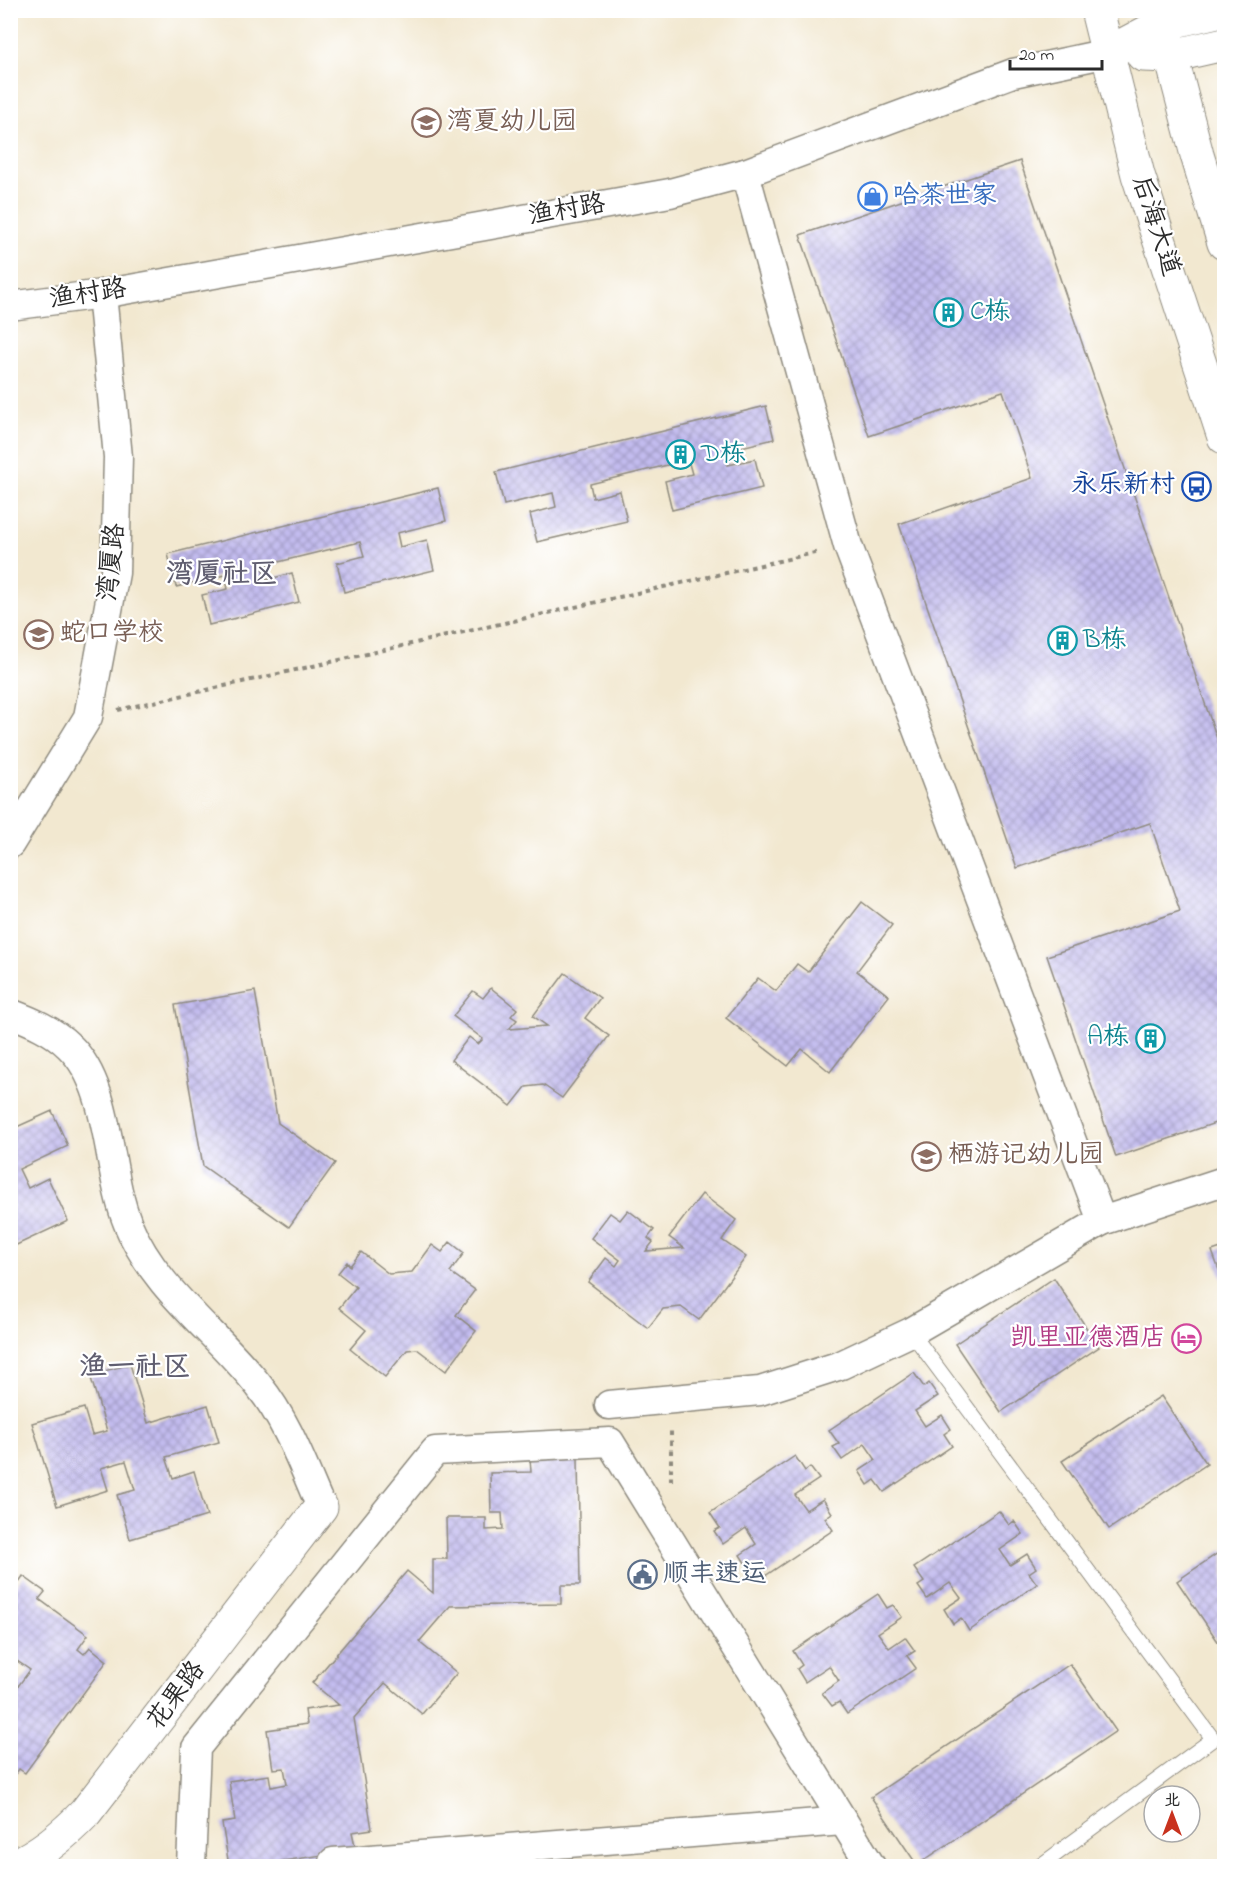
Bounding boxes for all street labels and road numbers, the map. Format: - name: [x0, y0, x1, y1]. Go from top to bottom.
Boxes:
- street label: 后海大道: [1121, 171, 1189, 281]
- street label: 渔村路: [525, 186, 609, 236]
- street label: 渔村路: [47, 270, 129, 320]
- street label: 湾厦路: [90, 521, 136, 603]
- street label: 花果路: [138, 1653, 216, 1739]

